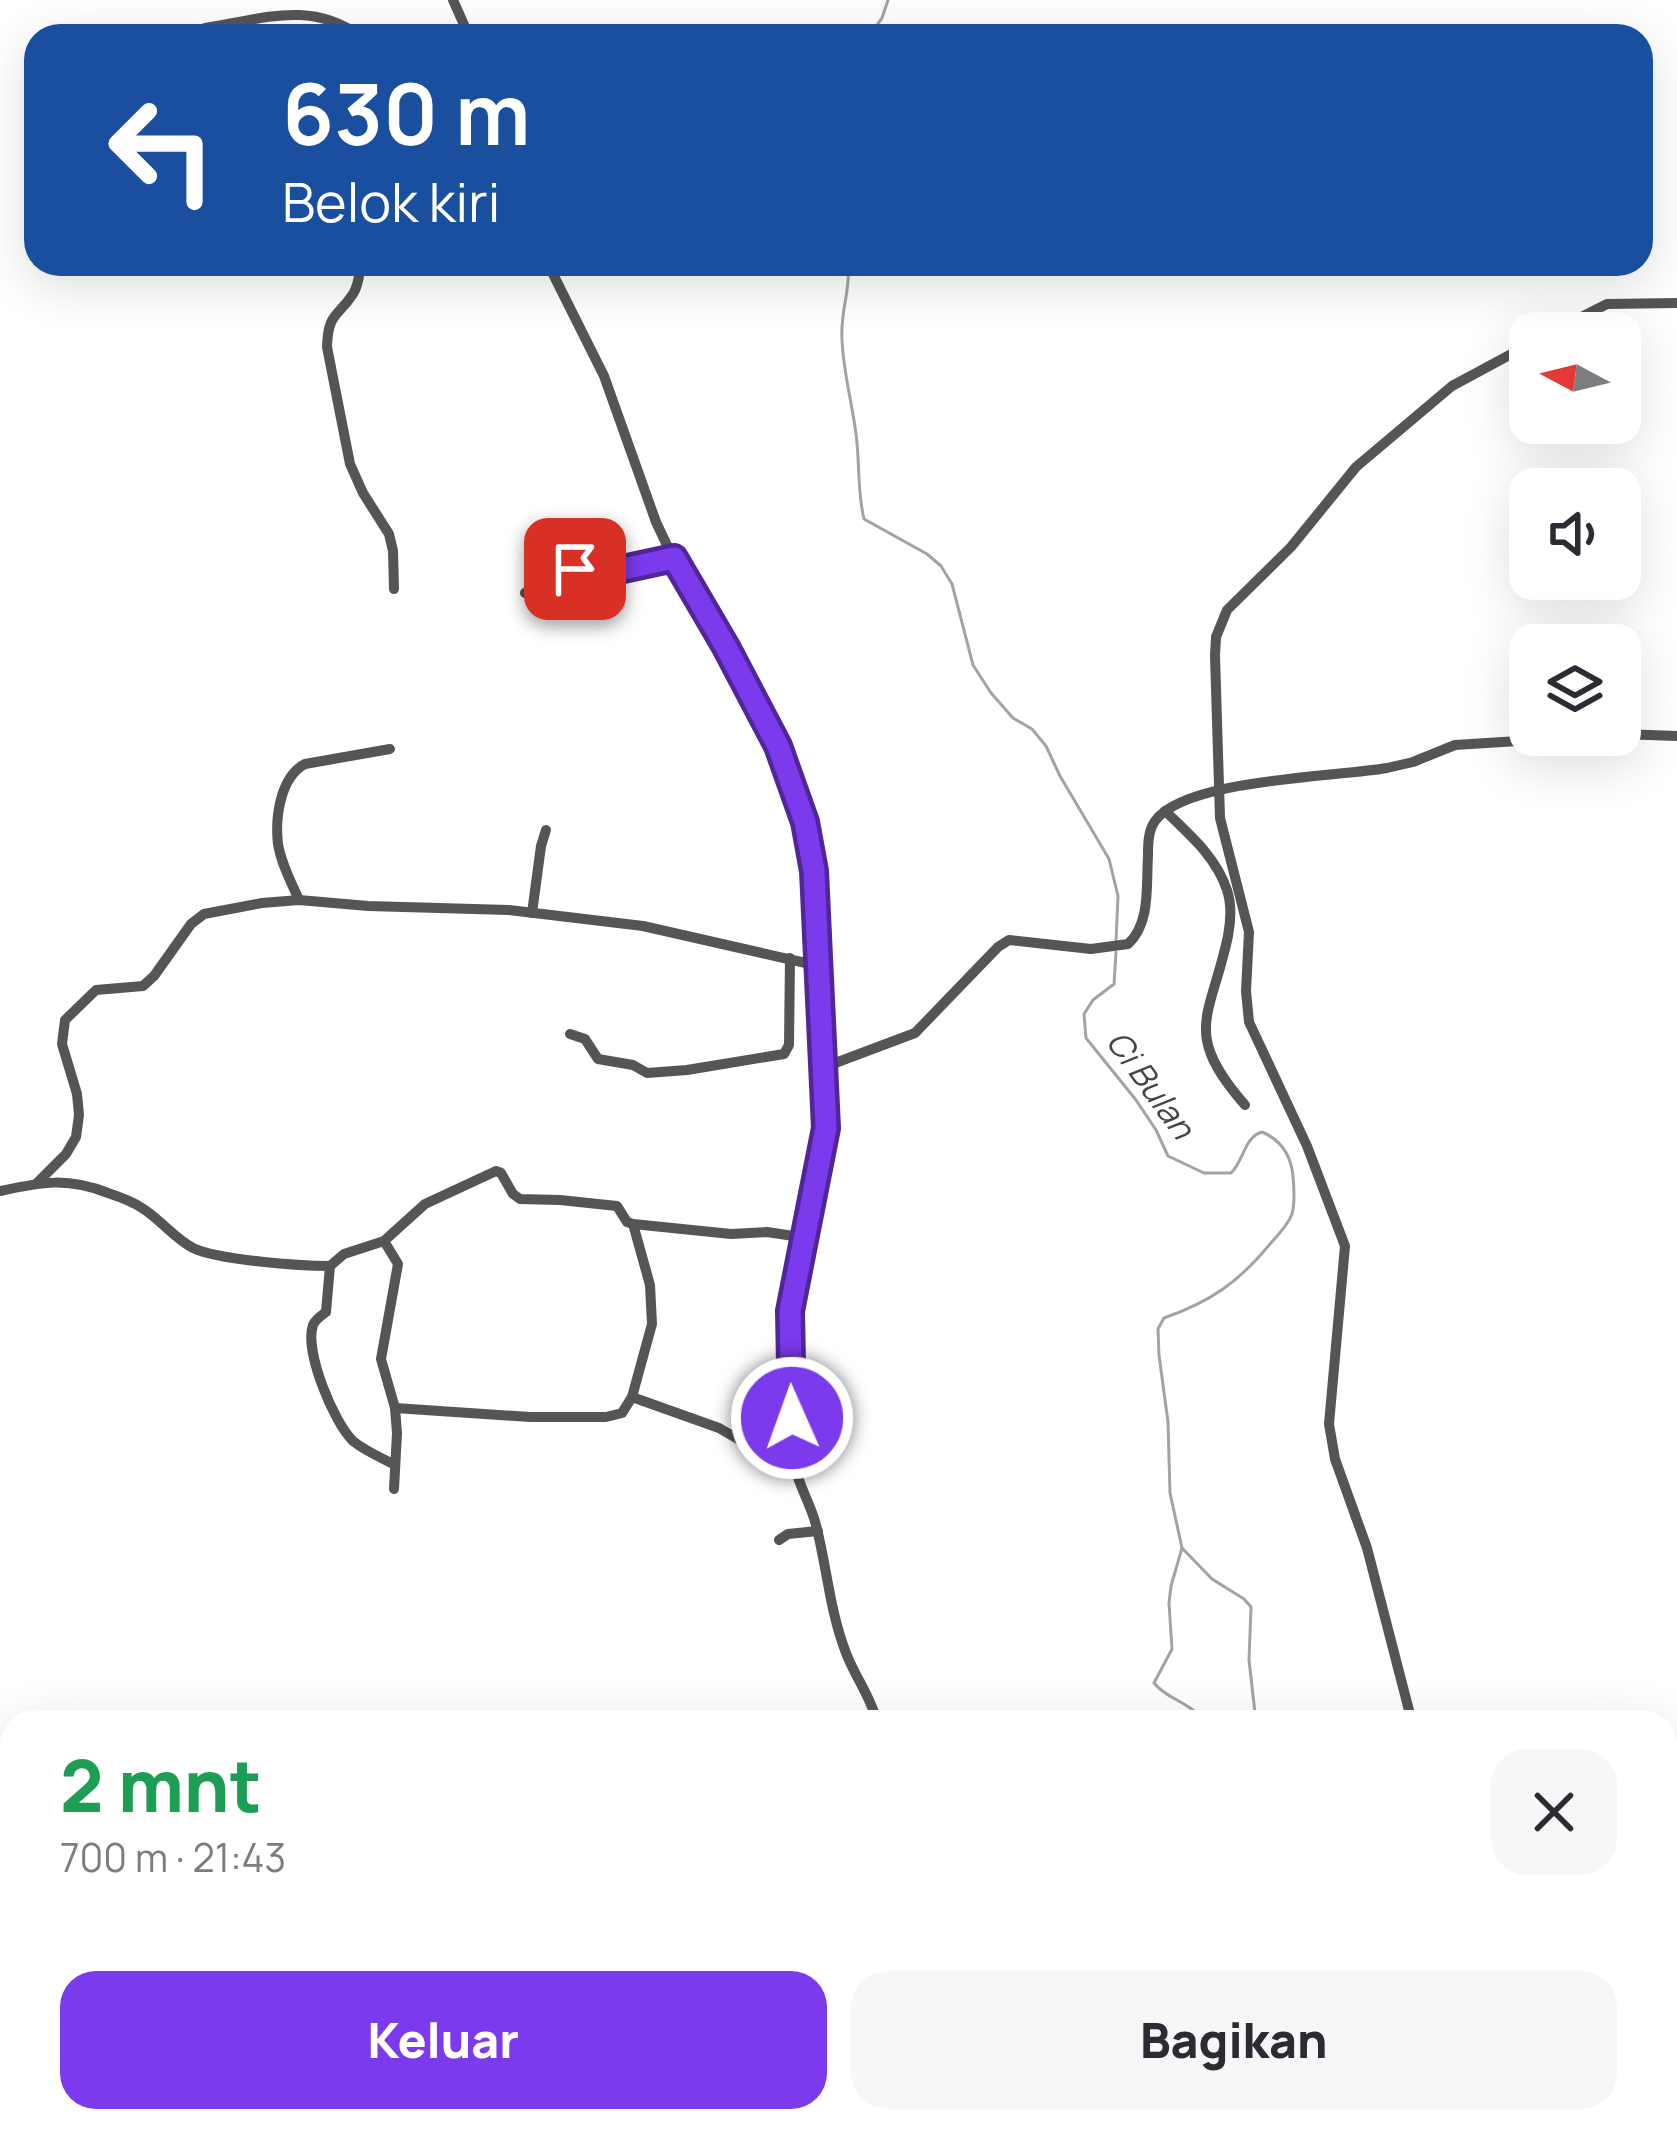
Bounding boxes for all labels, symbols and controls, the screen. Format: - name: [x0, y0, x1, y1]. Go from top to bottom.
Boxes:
- text: 630 m: [282, 55, 531, 170]
- icon: left: [84, 72, 240, 228]
- text: Belok kiri: [282, 164, 500, 238]
- north arrow: [1509, 312, 1641, 444]
- map controls: [1509, 312, 1641, 756]
- button: sound: [1509, 468, 1641, 600]
- pin: [524, 518, 626, 620]
- icon: arrive: [542, 536, 608, 602]
- button: layers: [1509, 624, 1641, 756]
- water label: Ci Bulan: [1097, 1021, 1206, 1148]
- position arrow: [729, 1355, 855, 1481]
- text: 2 mnt: [60, 1735, 262, 1834]
- button: close: [1491, 1749, 1617, 1875]
- text: 700 m · 21:43: [60, 1830, 286, 1884]
- button: Keluar: [60, 1971, 827, 2109]
- button: Bagikan: [851, 1971, 1617, 2109]

